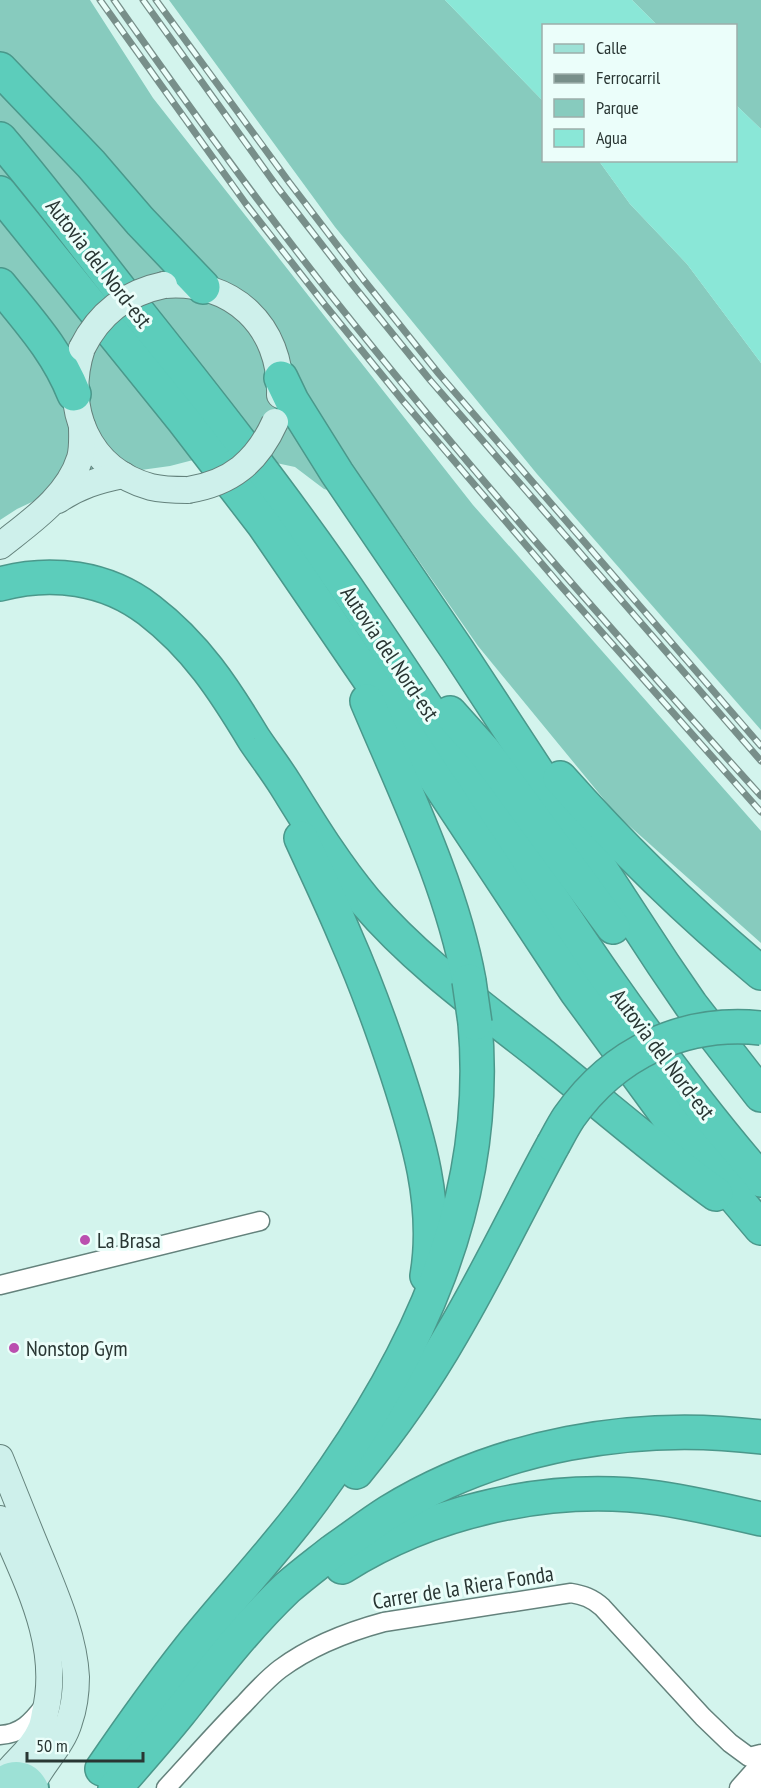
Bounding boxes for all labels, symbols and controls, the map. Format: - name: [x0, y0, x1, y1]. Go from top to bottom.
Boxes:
- legend: [542, 24, 737, 162]
- text: Calle: [596, 36, 627, 59]
- text: Ferrocarril: [596, 66, 661, 89]
- text: Parque: [596, 96, 639, 119]
- text: Agua: [596, 126, 627, 149]
- street label: Autovia del Nord-est: [40, 193, 158, 333]
- street label: Autovia del Nord-est: [335, 580, 445, 726]
- street label: Autovia del Nord-est: [605, 983, 721, 1125]
- place label: La Brasa: [97, 1226, 161, 1254]
- marker: La Brasa: [78, 1233, 92, 1247]
- place label: Nonstop Gym: [26, 1334, 127, 1362]
- marker: Nonstop Gym: [7, 1341, 21, 1355]
- street label: Carrer de la Riera Fonda: [371, 1559, 555, 1615]
- scale bar: [27, 1725, 142, 1763]
- text: 50 m: [36, 1734, 68, 1757]

